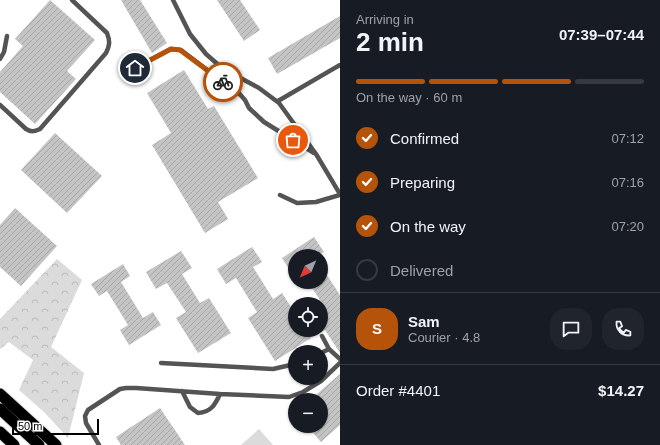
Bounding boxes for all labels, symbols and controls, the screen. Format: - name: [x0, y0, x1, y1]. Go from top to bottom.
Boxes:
- text: Arriving in: [356, 12, 414, 27]
- text: 07:39–07:44: [559, 26, 644, 43]
- text: 2 min: [356, 27, 424, 57]
- pin: [118, 51, 152, 85]
- icon: home: [124, 57, 146, 79]
- courier: [203, 62, 243, 102]
- icon: bike: [212, 71, 234, 93]
- text: On the way · 60 m: [356, 90, 462, 105]
- pin: [276, 123, 310, 157]
- icon: check: [356, 127, 378, 149]
- icon: bag: [282, 129, 304, 151]
- text: Confirmed: [390, 130, 459, 147]
- text: 07:12: [611, 131, 644, 146]
- icon: check: [356, 171, 378, 193]
- text: Preparing: [390, 174, 455, 191]
- text: 07:16: [611, 175, 644, 190]
- icon: check: [356, 215, 378, 237]
- text: On the way: [390, 218, 466, 235]
- text: 07:20: [611, 219, 644, 234]
- north arrow: [288, 249, 328, 289]
- map controls: [288, 249, 328, 433]
- text: Delivered: [390, 262, 453, 279]
- button: locate: [288, 297, 328, 337]
- button: chat: [550, 308, 592, 350]
- button: phone: [602, 308, 644, 350]
- text: Sam: [408, 313, 440, 330]
- text: S: [372, 320, 382, 337]
- text: Courier · 4.8: [408, 330, 480, 345]
- button: +: [288, 345, 328, 385]
- text: Order #4401: [356, 382, 440, 399]
- text: $14.27: [598, 382, 644, 399]
- button: −: [288, 393, 328, 433]
- scale bar: [12, 417, 99, 436]
- text: 50 m: [18, 420, 42, 432]

